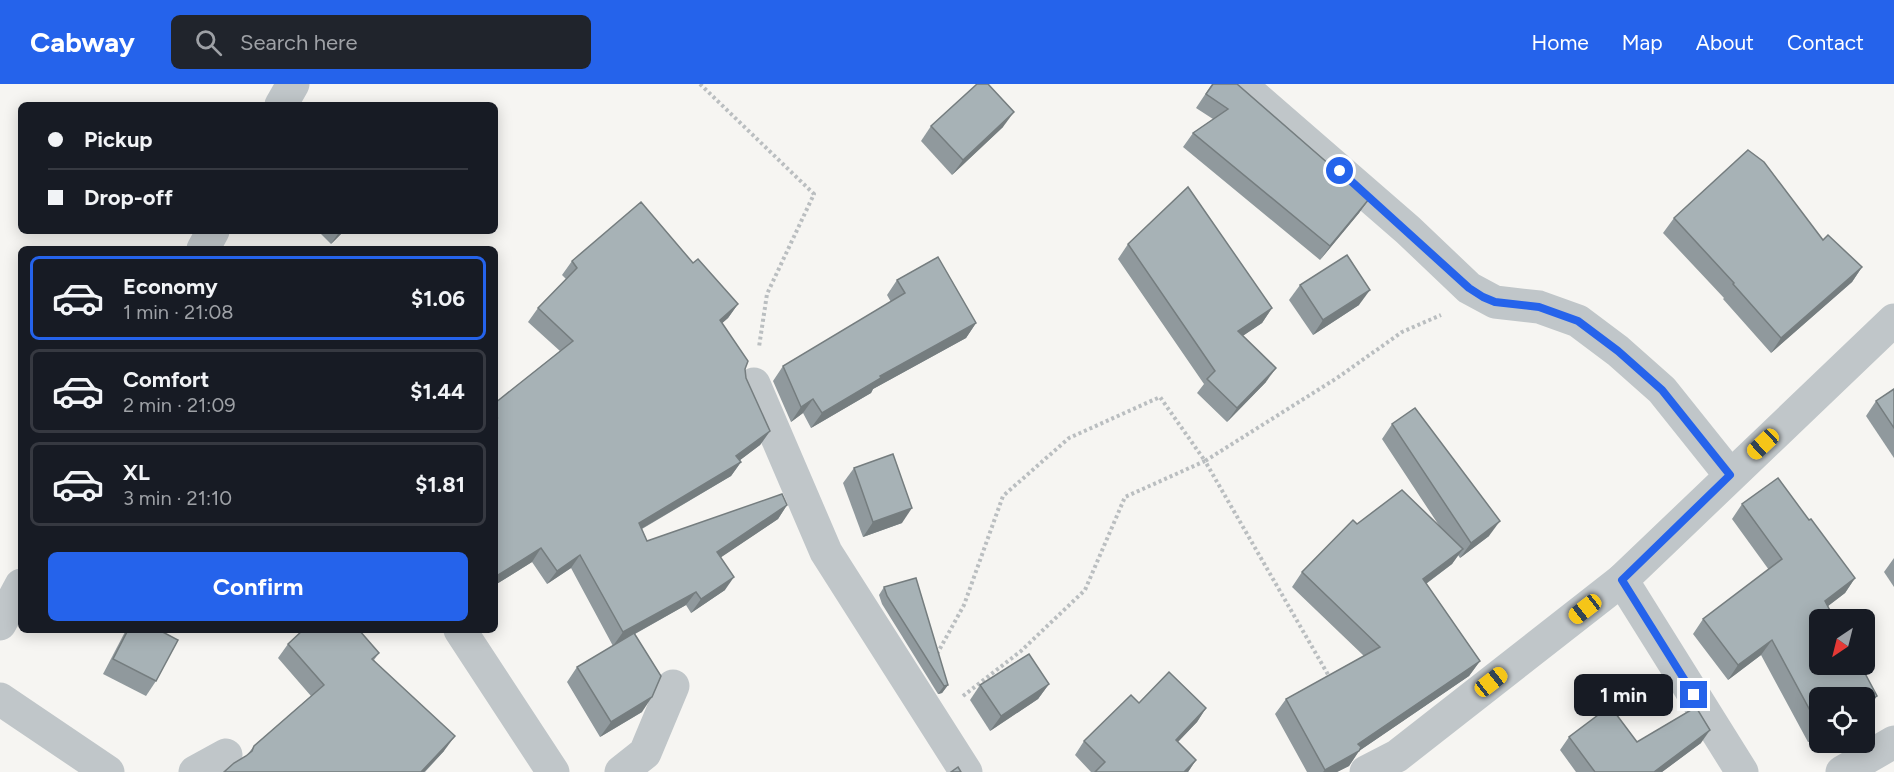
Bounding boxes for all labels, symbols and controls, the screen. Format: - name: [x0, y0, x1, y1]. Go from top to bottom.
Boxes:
- search box: [171, 15, 591, 69]
- text: Cabway: [30, 25, 135, 59]
- icon: search: [192, 26, 225, 59]
- text: Search here: [240, 29, 357, 56]
- text: Home: [1532, 30, 1589, 55]
- text: Map: [1622, 30, 1663, 55]
- text: About: [1696, 30, 1754, 55]
- text: Contact: [1787, 30, 1864, 55]
- text: Pickup: [84, 126, 153, 153]
- route start: [1326, 157, 1353, 184]
- text: Drop-off: [84, 184, 173, 211]
- icon: car: [51, 271, 105, 325]
- text: Economy: [123, 273, 218, 300]
- text: $1.06: [411, 285, 465, 312]
- text: 1 min · 21:08: [123, 300, 234, 324]
- icon: car: [51, 364, 105, 418]
- text: Comfort: [123, 366, 209, 393]
- text: $1.44: [410, 378, 465, 405]
- text: 2 min · 21:09: [123, 393, 236, 417]
- car: [1744, 425, 1782, 463]
- icon: car: [51, 457, 105, 511]
- text: XL: [123, 459, 150, 486]
- text: $1.81: [415, 471, 465, 498]
- text: 3 min · 21:10: [123, 486, 232, 510]
- button: Confirm: [48, 552, 468, 621]
- car: [1565, 591, 1605, 627]
- north arrow: [1809, 609, 1875, 675]
- map controls: [1809, 609, 1875, 753]
- car: [1471, 664, 1511, 700]
- callout: 1 min: [1574, 674, 1673, 716]
- route end: [1680, 681, 1707, 708]
- text: 1 min: [1600, 683, 1647, 707]
- button: locate: [1809, 687, 1875, 753]

